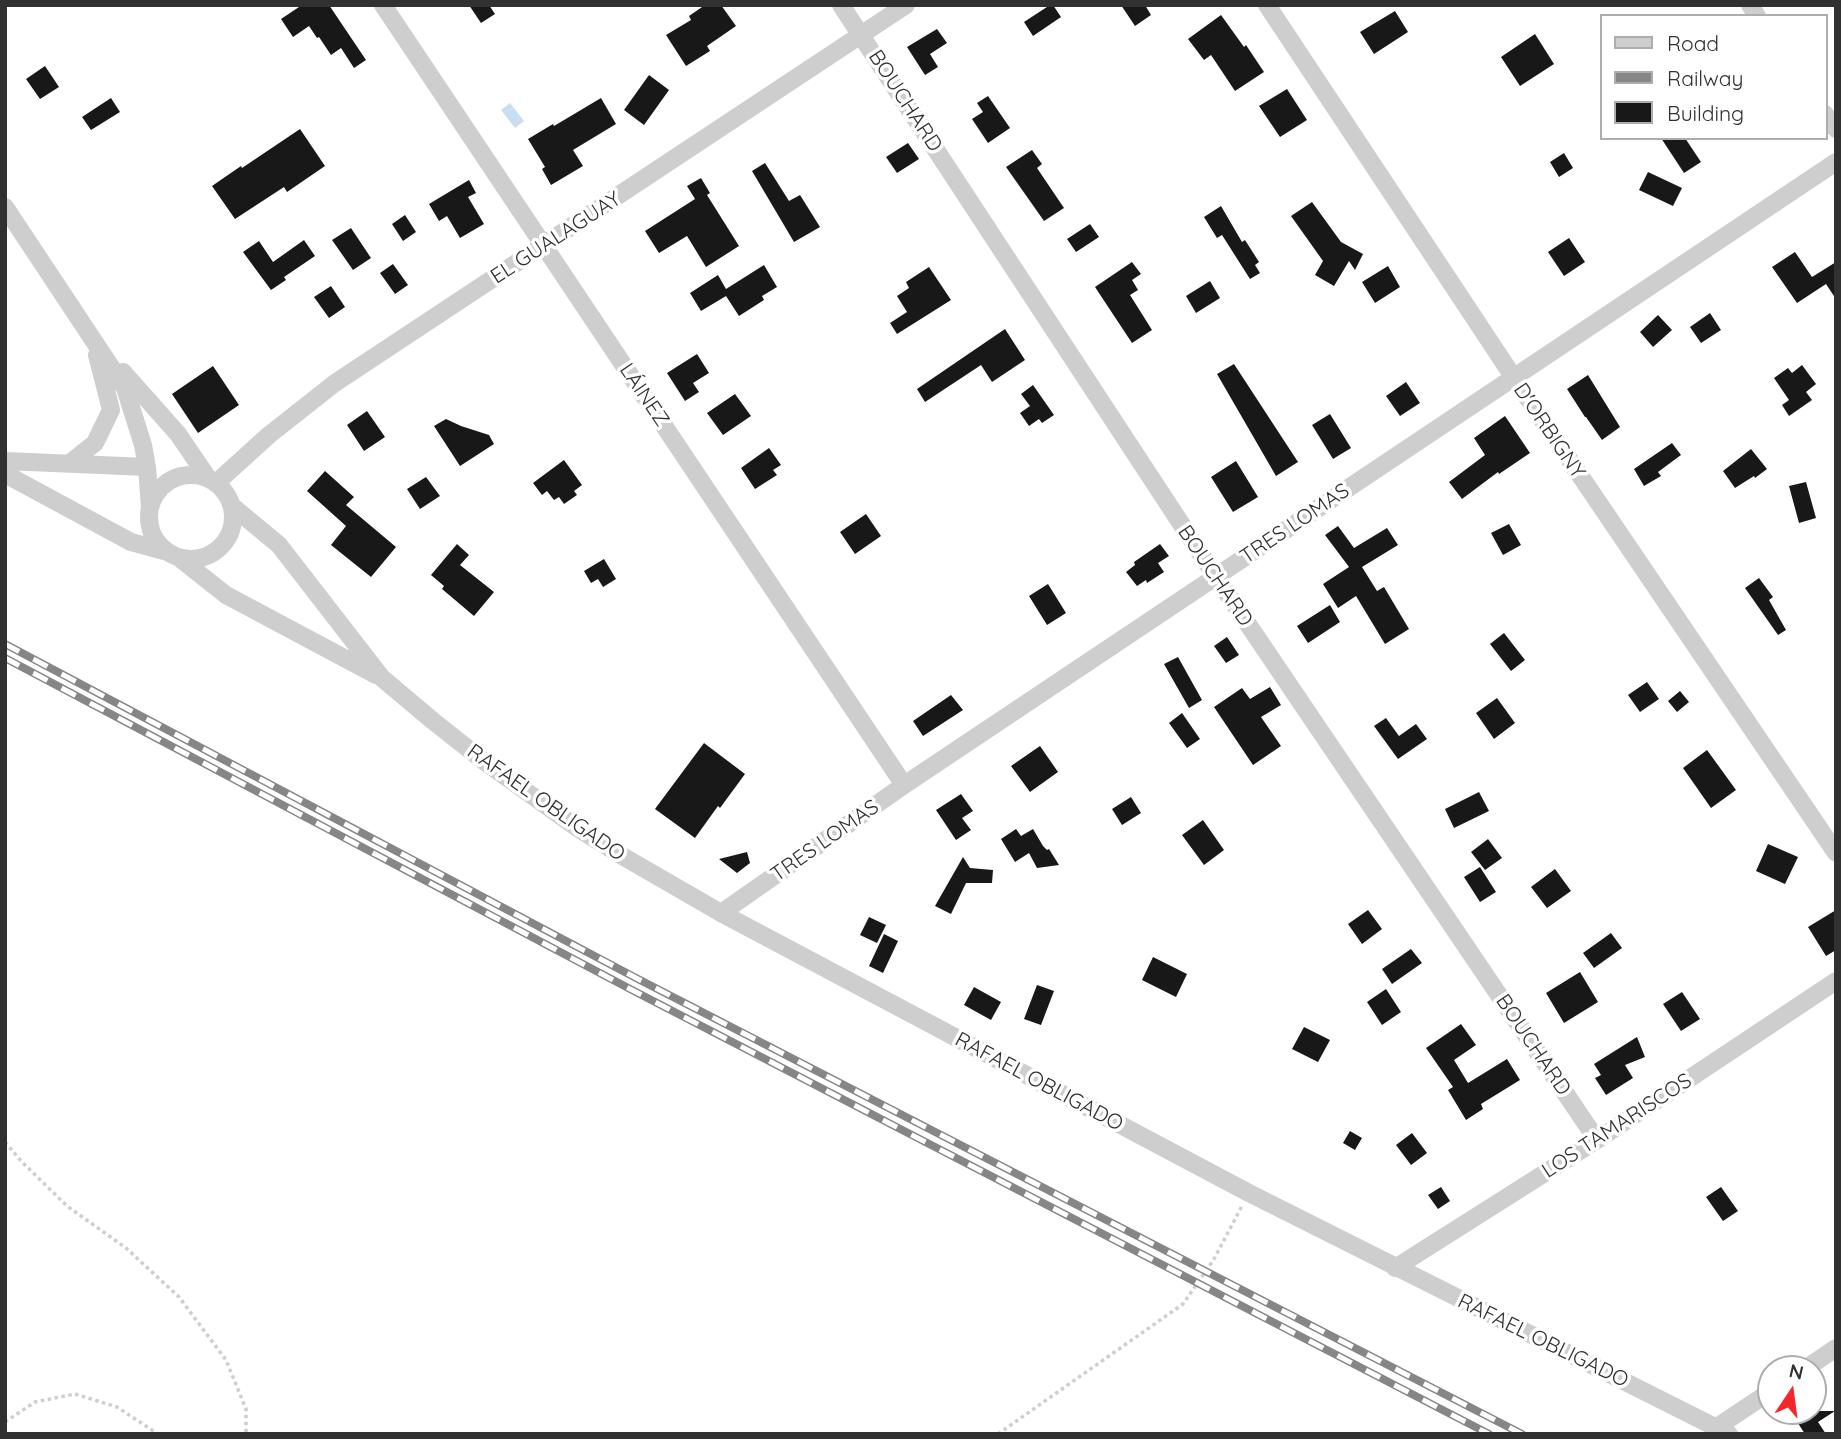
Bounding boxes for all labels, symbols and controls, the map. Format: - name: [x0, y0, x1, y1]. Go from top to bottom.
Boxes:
- legend: [1600, 14, 1827, 140]
- text: Road: [1667, 30, 1719, 56]
- street label: BOUCHARD: [863, 45, 947, 157]
- text: Railway: [1667, 65, 1743, 91]
- text: Building: [1667, 100, 1744, 126]
- street label: EL GUALAGUAY: [486, 187, 626, 289]
- street label: LÁINEZ: [614, 359, 674, 431]
- street label: D'ORBIGNY: [1508, 378, 1590, 484]
- street label: TRES LOMAS: [1236, 478, 1354, 570]
- street label: BOUCHARD: [1172, 521, 1258, 631]
- street label: RAFAEL OBLIGADO: [462, 739, 630, 867]
- street label: TRES LOMAS: [766, 795, 884, 887]
- street label: BOUCHARD: [1490, 990, 1576, 1100]
- street label: RAFAEL OBLIGADO: [951, 1027, 1127, 1137]
- street label: LOS TAMARISCOS: [1537, 1068, 1697, 1184]
- street label: RAFAEL OBLIGADO: [1454, 1289, 1632, 1393]
- north arrow: [1757, 1355, 1827, 1425]
- text: N: [1787, 1358, 1806, 1385]

